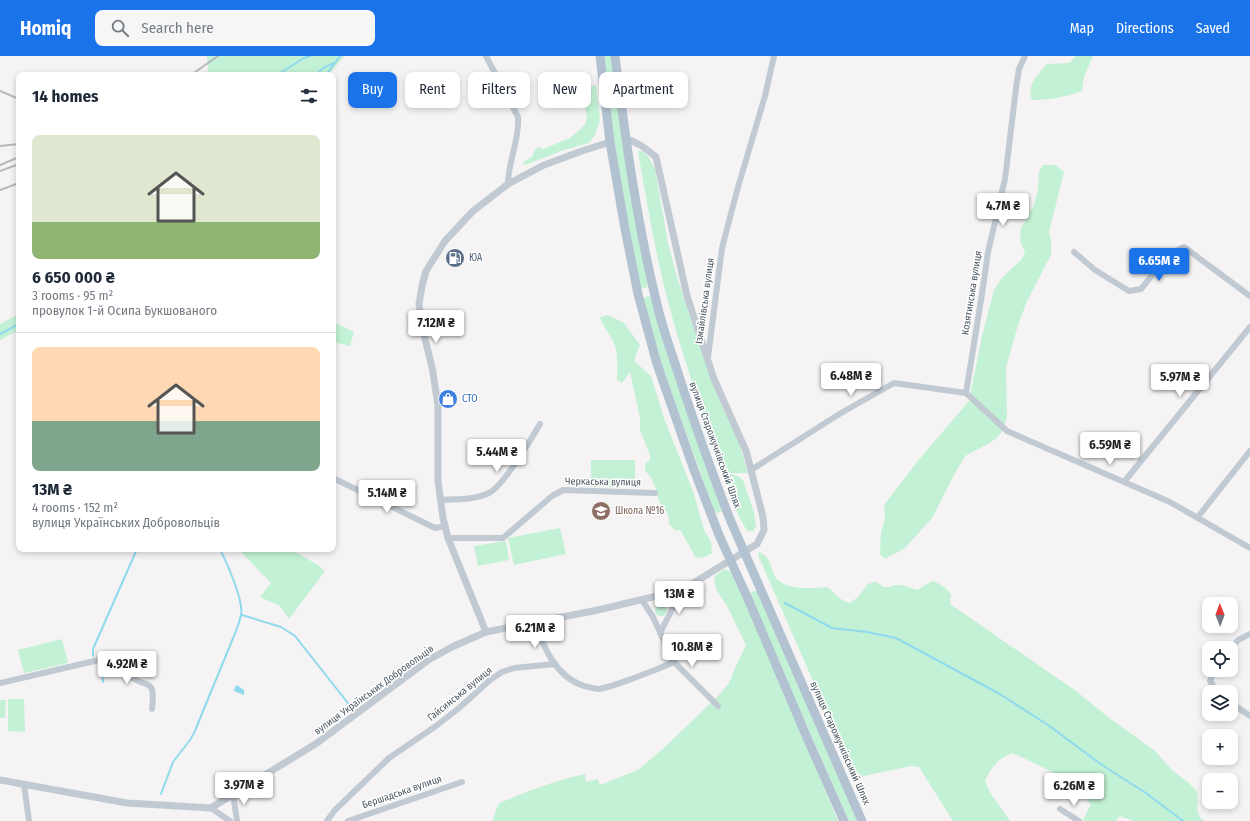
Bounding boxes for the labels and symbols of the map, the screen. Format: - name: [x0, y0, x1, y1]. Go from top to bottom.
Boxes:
- pin: 4.7M ₴: [970, 193, 1036, 227]
- fuel station icon: ЮА: [444, 247, 466, 269]
- pin: 6.65M ₴: [1122, 248, 1196, 282]
- street label: Козятинська вулиця: [959, 250, 985, 336]
- place label: ЮА: [469, 252, 483, 264]
- street label: Ізмайлівська вулиця: [692, 257, 717, 345]
- pin: 7.12M ₴: [399, 310, 473, 344]
- pin: 6.48M ₴: [814, 363, 888, 397]
- pin: 5.97M ₴: [1143, 364, 1217, 398]
- street label: вулиця Старожучківський Шлях: [687, 380, 745, 510]
- shop icon: СТО: [437, 388, 459, 410]
- place label: СТО: [462, 393, 478, 405]
- pin: 6.59M ₴: [1073, 432, 1147, 466]
- pin: 5.44M ₴: [460, 439, 534, 473]
- street label: Черкаська вулиця: [565, 475, 641, 489]
- pin: 5.14M ₴: [350, 480, 424, 514]
- school or university icon: Школа №16: [590, 500, 612, 522]
- place label: Школа №16: [615, 505, 664, 517]
- pin: 13M ₴: [651, 581, 707, 615]
- north arrow: [1202, 597, 1238, 633]
- pin: 6.21M ₴: [498, 615, 572, 649]
- pin: 10.8M ₴: [655, 634, 729, 668]
- street label: вулиця Українських Добровольців: [311, 642, 436, 737]
- pin: 4.92M ₴: [90, 651, 164, 685]
- street label: Гайсинська вулиця: [425, 664, 495, 724]
- street label: вулиця Старожучківський Шлях: [807, 679, 874, 807]
- pin: 3.97M ₴: [207, 772, 281, 806]
- street label: Бершадська вулиця: [361, 773, 443, 811]
- pin: 6.26M ₴: [1037, 773, 1111, 807]

